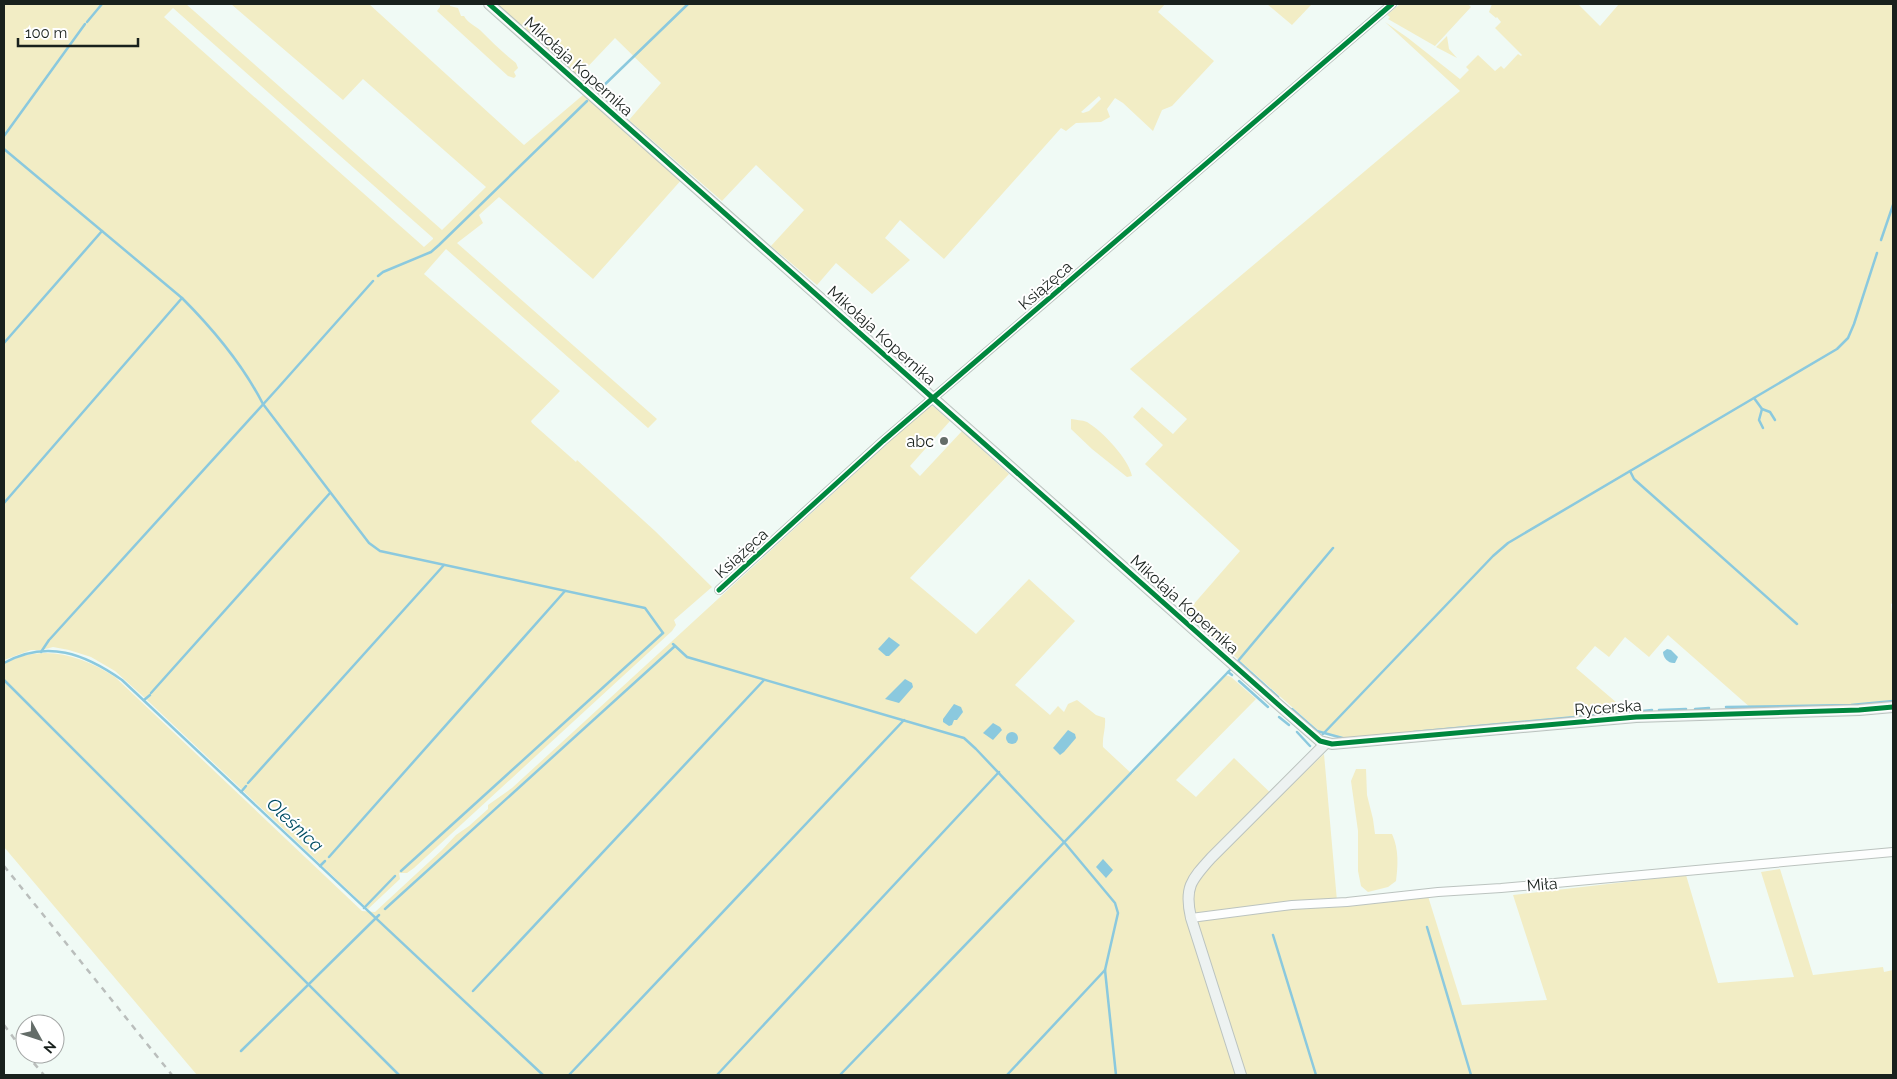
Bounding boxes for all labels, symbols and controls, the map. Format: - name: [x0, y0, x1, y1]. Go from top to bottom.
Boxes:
- street label: Mikołaja Kopernika: [521, 13, 637, 120]
- scale bar: [18, 15, 138, 47]
- text: 100 m: [25, 24, 67, 42]
- street label: Książęca: [1015, 257, 1076, 314]
- street label: Mikołaja Kopernika: [824, 282, 940, 389]
- place label: abc: [907, 432, 934, 451]
- marker: abc: [938, 435, 950, 447]
- street label: Książęca: [711, 525, 772, 582]
- street label: Mikołaja Kopernika: [1127, 551, 1243, 658]
- street label: Rycerska: [1574, 696, 1642, 719]
- water label: Oleśnica: [263, 793, 328, 856]
- street label: Miła: [1526, 874, 1558, 895]
- north arrow: [15, 1014, 65, 1064]
- text: N: [40, 1038, 60, 1057]

